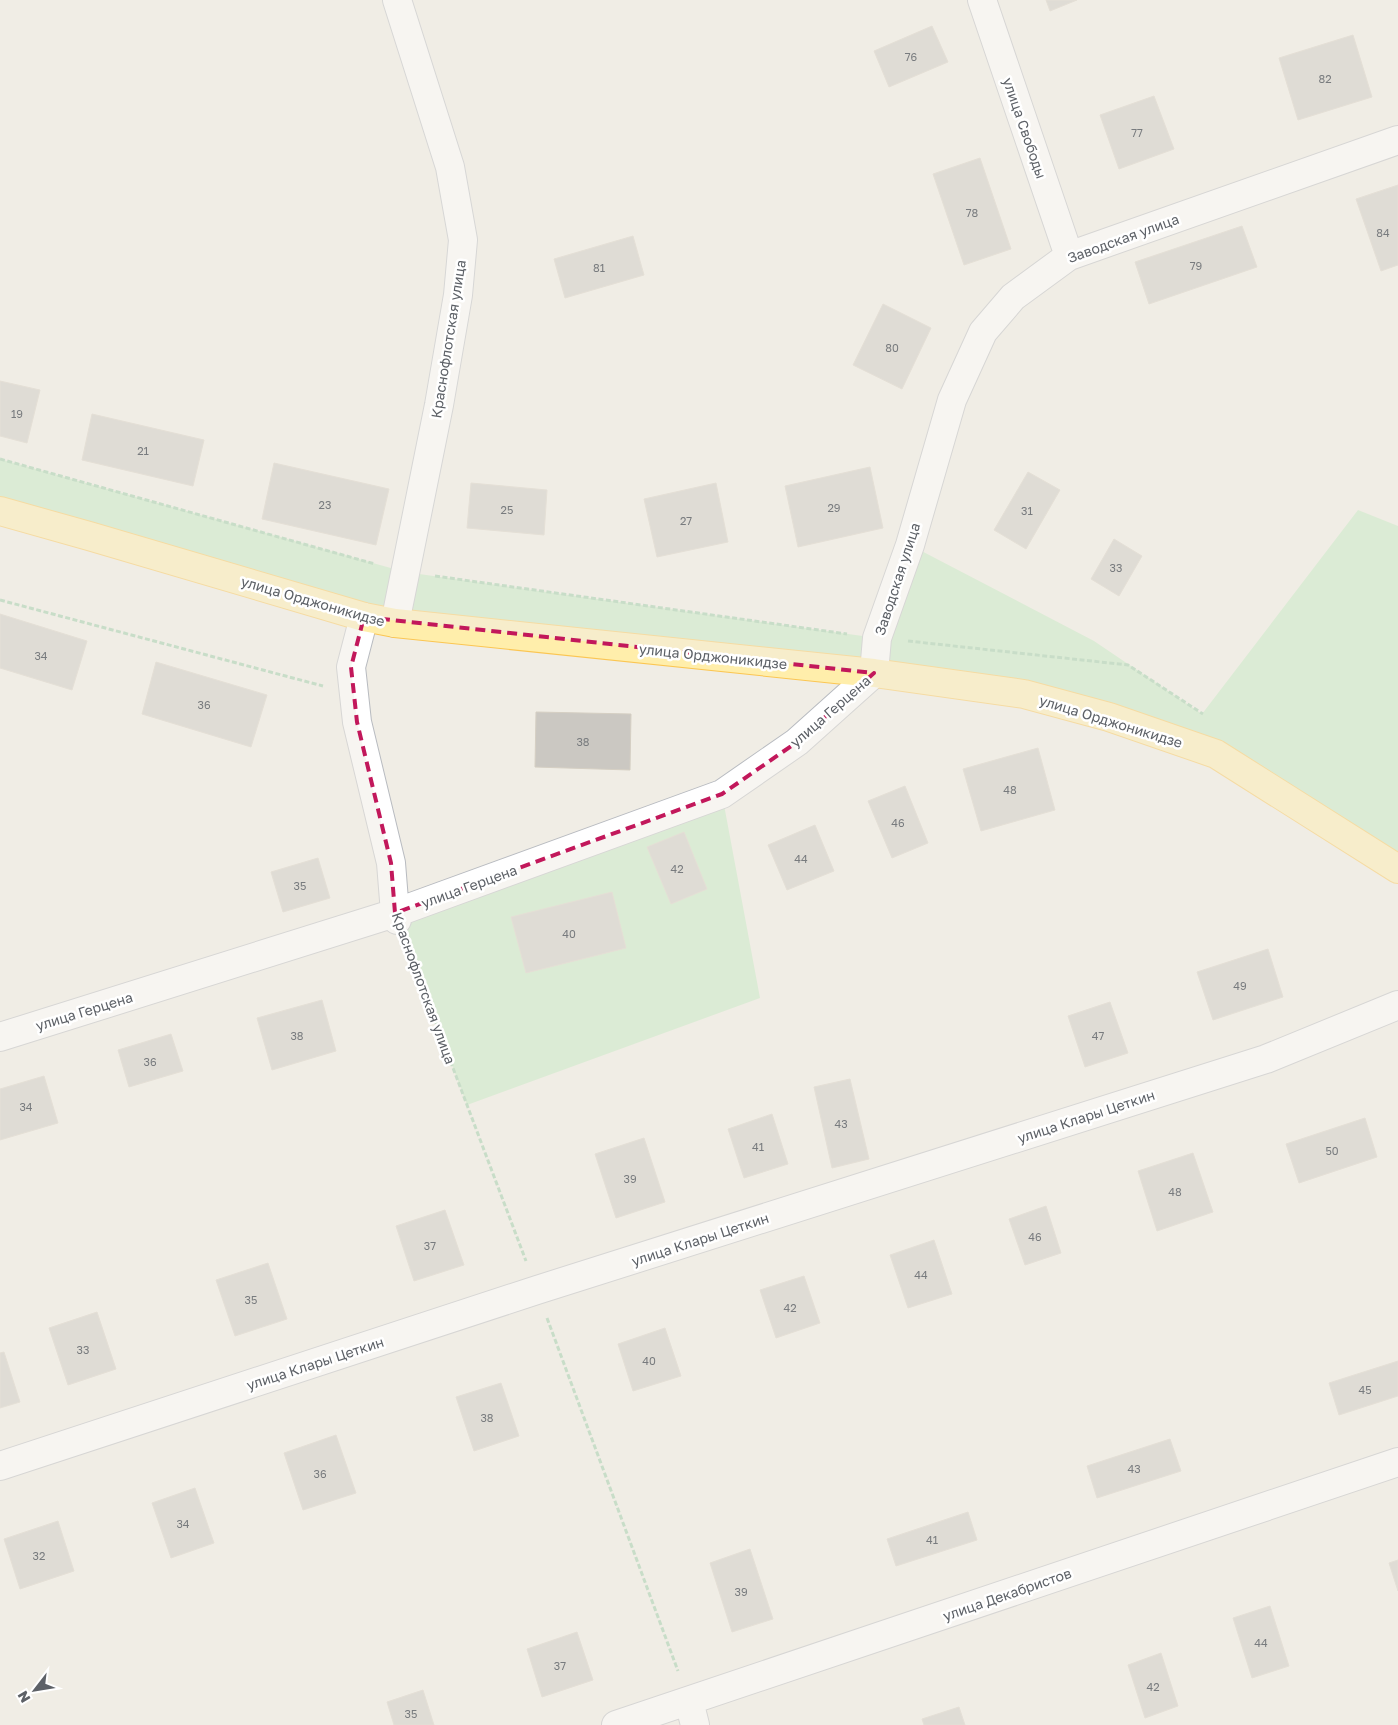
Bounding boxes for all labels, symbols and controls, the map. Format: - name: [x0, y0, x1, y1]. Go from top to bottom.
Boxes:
- house number: 76: [905, 50, 918, 63]
- house number: 82: [1318, 72, 1332, 85]
- street label: улица Свободы: [1000, 75, 1050, 181]
- house number: 77: [1131, 126, 1143, 139]
- house number: 78: [966, 206, 979, 219]
- street label: Заводская улица: [1065, 210, 1181, 266]
- house number: 84: [1376, 226, 1390, 239]
- street label: Краснофлотская улица: [427, 259, 469, 419]
- house number: 79: [1190, 259, 1202, 272]
- house number: 81: [593, 261, 605, 274]
- house number: 80: [885, 341, 899, 354]
- house number: 19: [11, 407, 23, 420]
- house number: 21: [137, 444, 149, 457]
- house number: 23: [319, 498, 331, 511]
- house number: 29: [827, 501, 841, 514]
- house number: 25: [501, 503, 513, 516]
- house number: 31: [1021, 504, 1033, 517]
- house number: 27: [680, 514, 692, 527]
- street label: Заводская улица: [871, 521, 923, 637]
- house number: 33: [1110, 561, 1122, 574]
- street label: улица Орджоникидзе: [239, 572, 387, 630]
- street label: улица Орджоникидзе: [638, 640, 788, 672]
- house number: 34: [34, 649, 48, 662]
- street label: улица Герцена: [786, 672, 874, 750]
- street label: улица Орджоникидзе: [1037, 691, 1185, 751]
- house number: 36: [197, 698, 211, 711]
- house number: 38: [576, 735, 590, 748]
- house number: 48: [1003, 783, 1017, 796]
- house number: 46: [891, 816, 905, 829]
- house number: 44: [794, 852, 808, 865]
- street label: улица Герцена: [419, 861, 519, 911]
- house number: 42: [670, 862, 684, 875]
- house number: 35: [294, 879, 306, 892]
- street label: Краснофлотская улица: [389, 910, 459, 1066]
- house number: 40: [562, 927, 576, 940]
- house number: 49: [1233, 979, 1247, 992]
- street label: улица Герцена: [33, 988, 135, 1034]
- house number: 38: [290, 1029, 304, 1042]
- house number: 47: [1092, 1029, 1104, 1042]
- house number: 36: [143, 1055, 157, 1068]
- street label: улица Клары Цеткин: [1015, 1086, 1157, 1146]
- house number: 34: [19, 1100, 33, 1113]
- house number: 43: [834, 1117, 848, 1130]
- house number: 41: [752, 1140, 764, 1153]
- house number: 50: [1325, 1144, 1339, 1157]
- house number: 39: [623, 1172, 637, 1185]
- house number: 48: [1168, 1185, 1182, 1198]
- street label: улица Клары Цеткин: [629, 1209, 771, 1269]
- house number: 46: [1028, 1230, 1042, 1243]
- house number: 37: [424, 1239, 436, 1252]
- house number: 44: [914, 1268, 928, 1281]
- house number: 35: [245, 1293, 257, 1306]
- house number: 42: [783, 1301, 797, 1314]
- street label: улица Клары Цеткин: [244, 1333, 386, 1393]
- house number: 33: [77, 1343, 89, 1356]
- house number: 40: [642, 1354, 656, 1367]
- house number: 45: [1358, 1383, 1372, 1396]
- house number: 38: [480, 1411, 494, 1424]
- house number: 43: [1127, 1462, 1141, 1475]
- house number: 36: [313, 1467, 327, 1480]
- house number: 34: [176, 1517, 190, 1530]
- house number: 41: [926, 1533, 938, 1546]
- house number: 32: [33, 1549, 45, 1562]
- street label: улица Декабристов: [941, 1564, 1074, 1624]
- house number: 39: [734, 1585, 748, 1598]
- house number: 44: [1254, 1636, 1268, 1649]
- house number: 37: [554, 1659, 566, 1672]
- north arrow: [10, 1665, 60, 1715]
- house number: 42: [1146, 1680, 1160, 1693]
- text: N: [13, 1688, 33, 1706]
- house number: 35: [405, 1707, 417, 1720]

